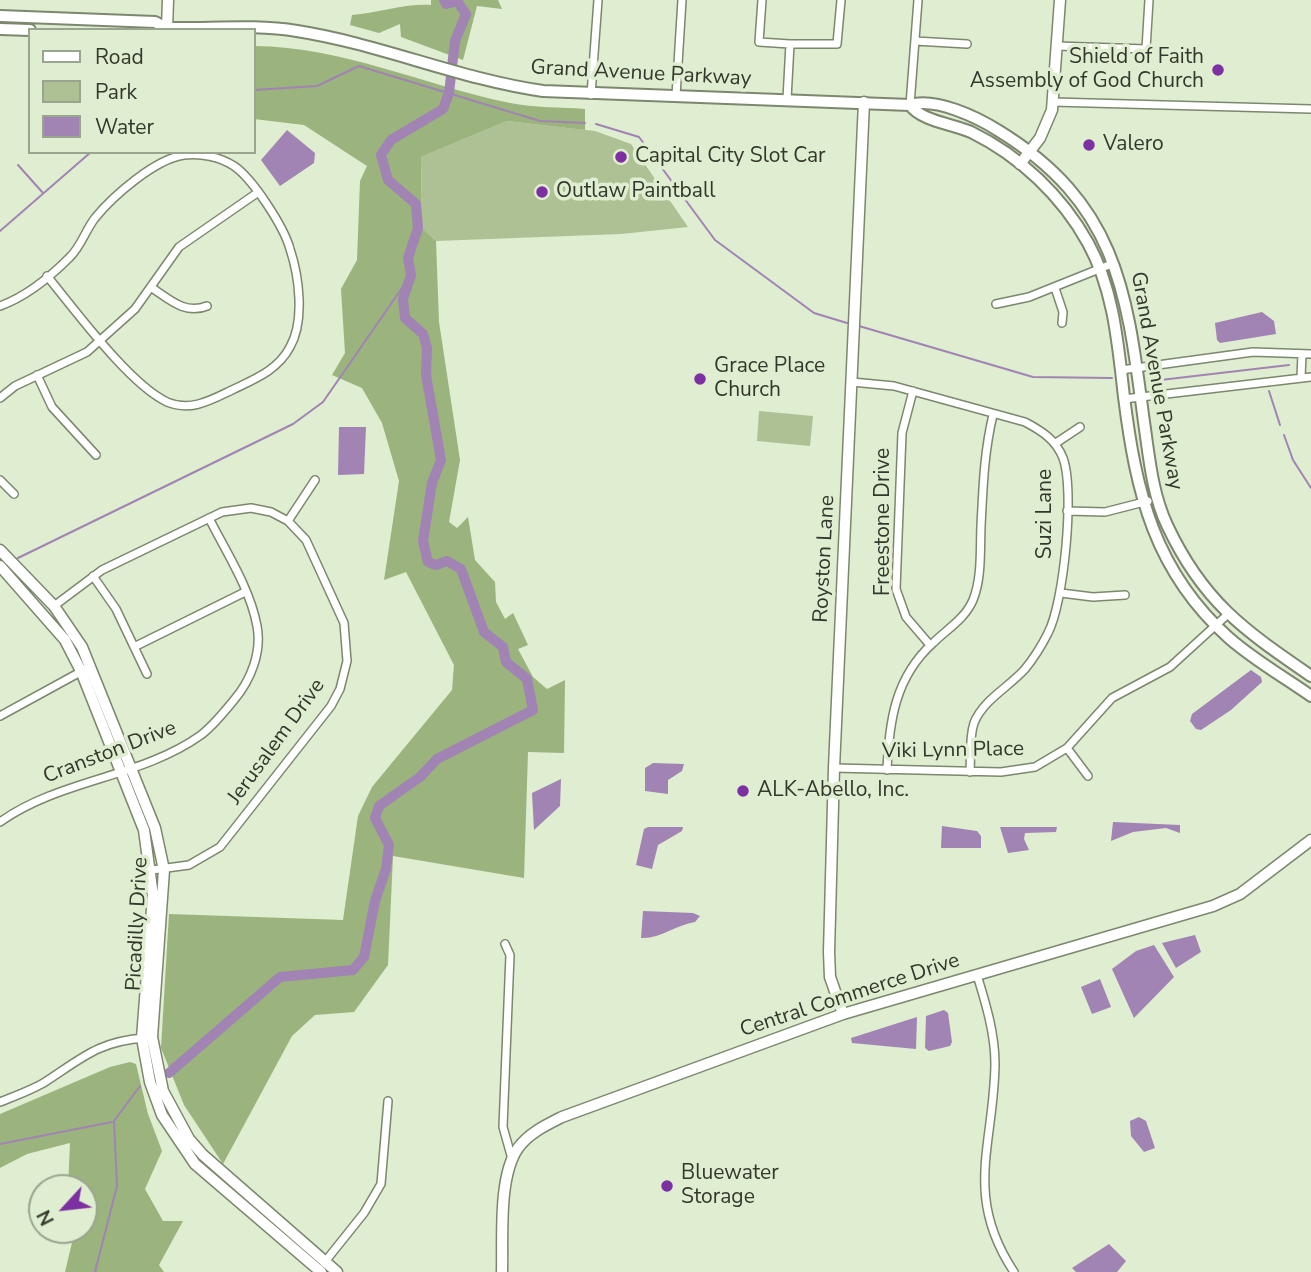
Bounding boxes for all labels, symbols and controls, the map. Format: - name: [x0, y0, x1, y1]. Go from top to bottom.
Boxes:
- legend: [28, 28, 256, 154]
- text: Road: [95, 43, 144, 71]
- place label: Shield of Faith Assembly of God Church: [970, 45, 1204, 95]
- street label: Grand Avenue Parkway: [530, 56, 752, 92]
- marker: Shield of Faith Assembly of God Church: [1210, 62, 1226, 78]
- text: Park: [95, 78, 137, 106]
- text: Water: [95, 113, 154, 141]
- place label: Valero: [1103, 132, 1164, 158]
- marker: Valero: [1081, 137, 1097, 153]
- place label: Capital City Slot Car: [635, 144, 826, 170]
- marker: Capital City Slot Car: [613, 149, 629, 165]
- place label: Outlaw Paintball: [556, 179, 715, 205]
- marker: Outlaw Paintball: [534, 184, 550, 200]
- street label: Grand Avenue Parkway: [1124, 270, 1188, 492]
- place label: Grace Place Church: [714, 354, 825, 404]
- marker: Grace Place Church: [692, 371, 708, 387]
- street label: Freestone Drive: [871, 448, 897, 596]
- street label: Suzi Lane: [1033, 469, 1059, 559]
- street label: Royston Lane: [809, 495, 841, 623]
- street label: Jerusalem Drive: [223, 674, 331, 810]
- street label: Cranston Drive: [40, 716, 180, 790]
- street label: Viki Lynn Place: [882, 737, 1024, 765]
- place label: ALK-Abello, Inc.: [757, 778, 909, 804]
- marker: ALK-Abello, Inc.: [735, 783, 751, 799]
- street label: Picadilly Drive: [122, 856, 154, 992]
- street label: Central Commerce Drive: [737, 949, 963, 1043]
- place label: Bluewater Storage: [681, 1161, 779, 1211]
- north arrow: [28, 1174, 98, 1244]
- marker: Bluewater Storage: [659, 1178, 675, 1194]
- text: N: [31, 1205, 61, 1230]

